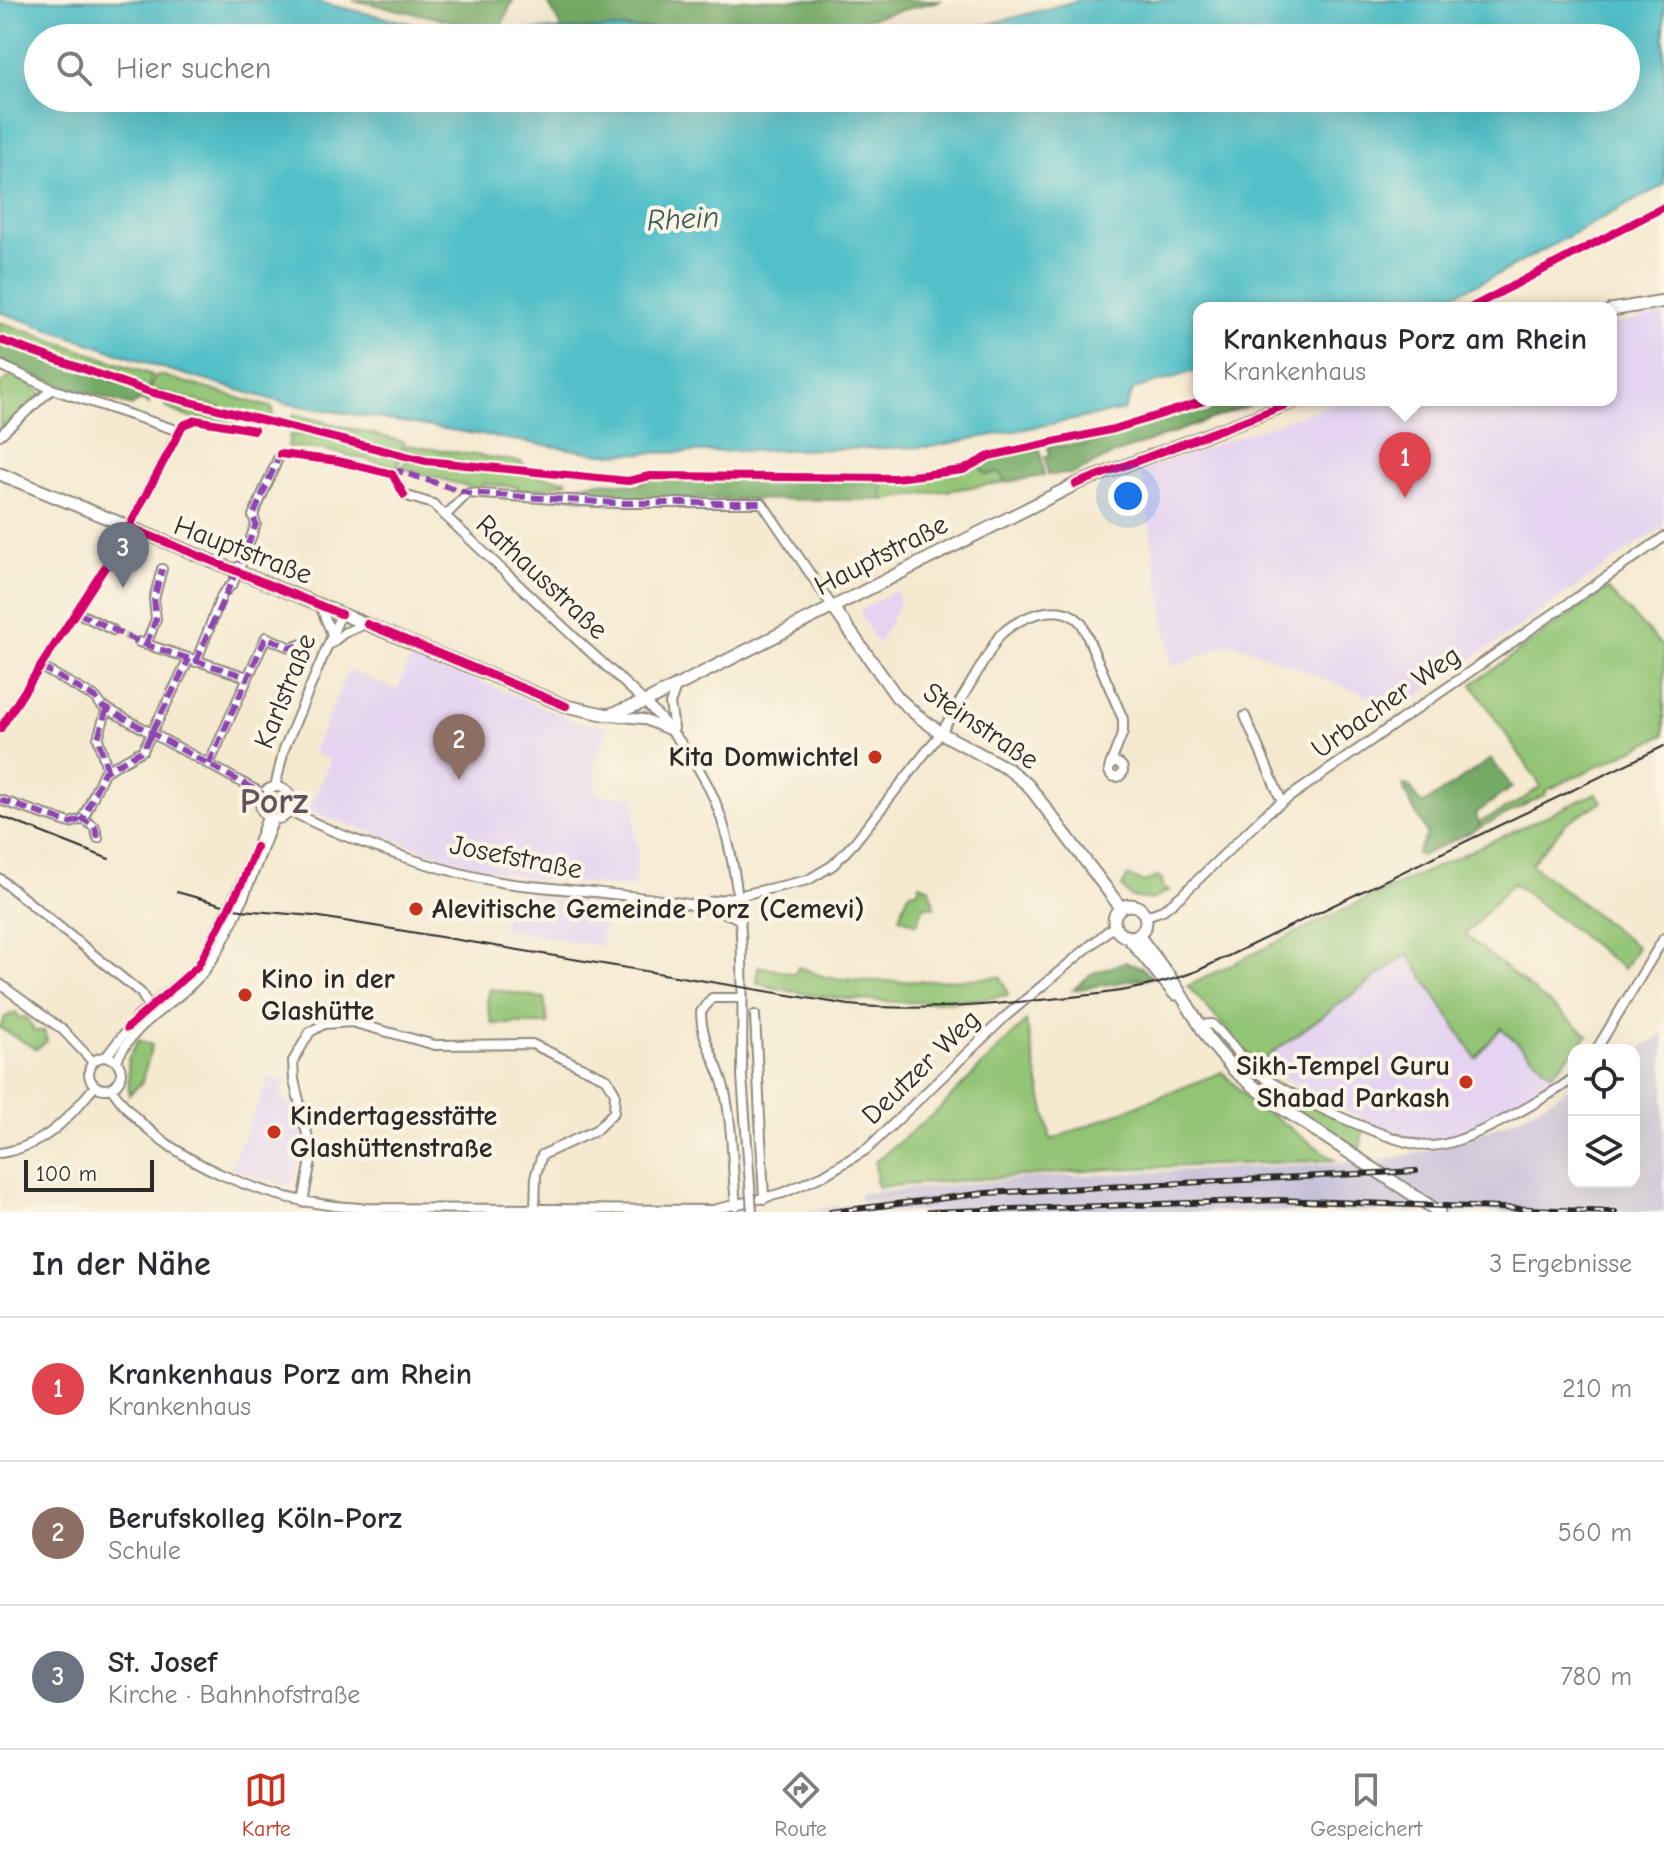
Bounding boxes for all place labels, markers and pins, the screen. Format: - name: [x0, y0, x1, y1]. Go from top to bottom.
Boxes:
- pin: 1: [1379, 432, 1431, 498]
- pin: 3: [97, 522, 149, 588]
- pin: 2: [433, 714, 485, 780]
- place label: Kita Domwichtel: [669, 741, 859, 773]
- marker: Kita Domwichtel: [866, 748, 884, 766]
- place label: Alevitische Gemeinde Porz (Cemevi): [432, 893, 865, 925]
- marker: Alevitische Gemeinde Porz (Cemevi): [407, 900, 425, 918]
- place label: Kino in der Glashütte: [261, 963, 396, 1027]
- marker: Kino in der Glashütte: [236, 986, 254, 1004]
- place label: Sikh-Tempel Guru Shabad Parkash: [1236, 1050, 1450, 1114]
- marker: Sikh-Tempel Guru Shabad Parkash: [1457, 1073, 1475, 1091]
- place label: Kindertagesstätte Glashüttenstraße: [290, 1100, 497, 1164]
- marker: Kindertagesstätte Glashüttenstraße: [265, 1123, 283, 1141]

